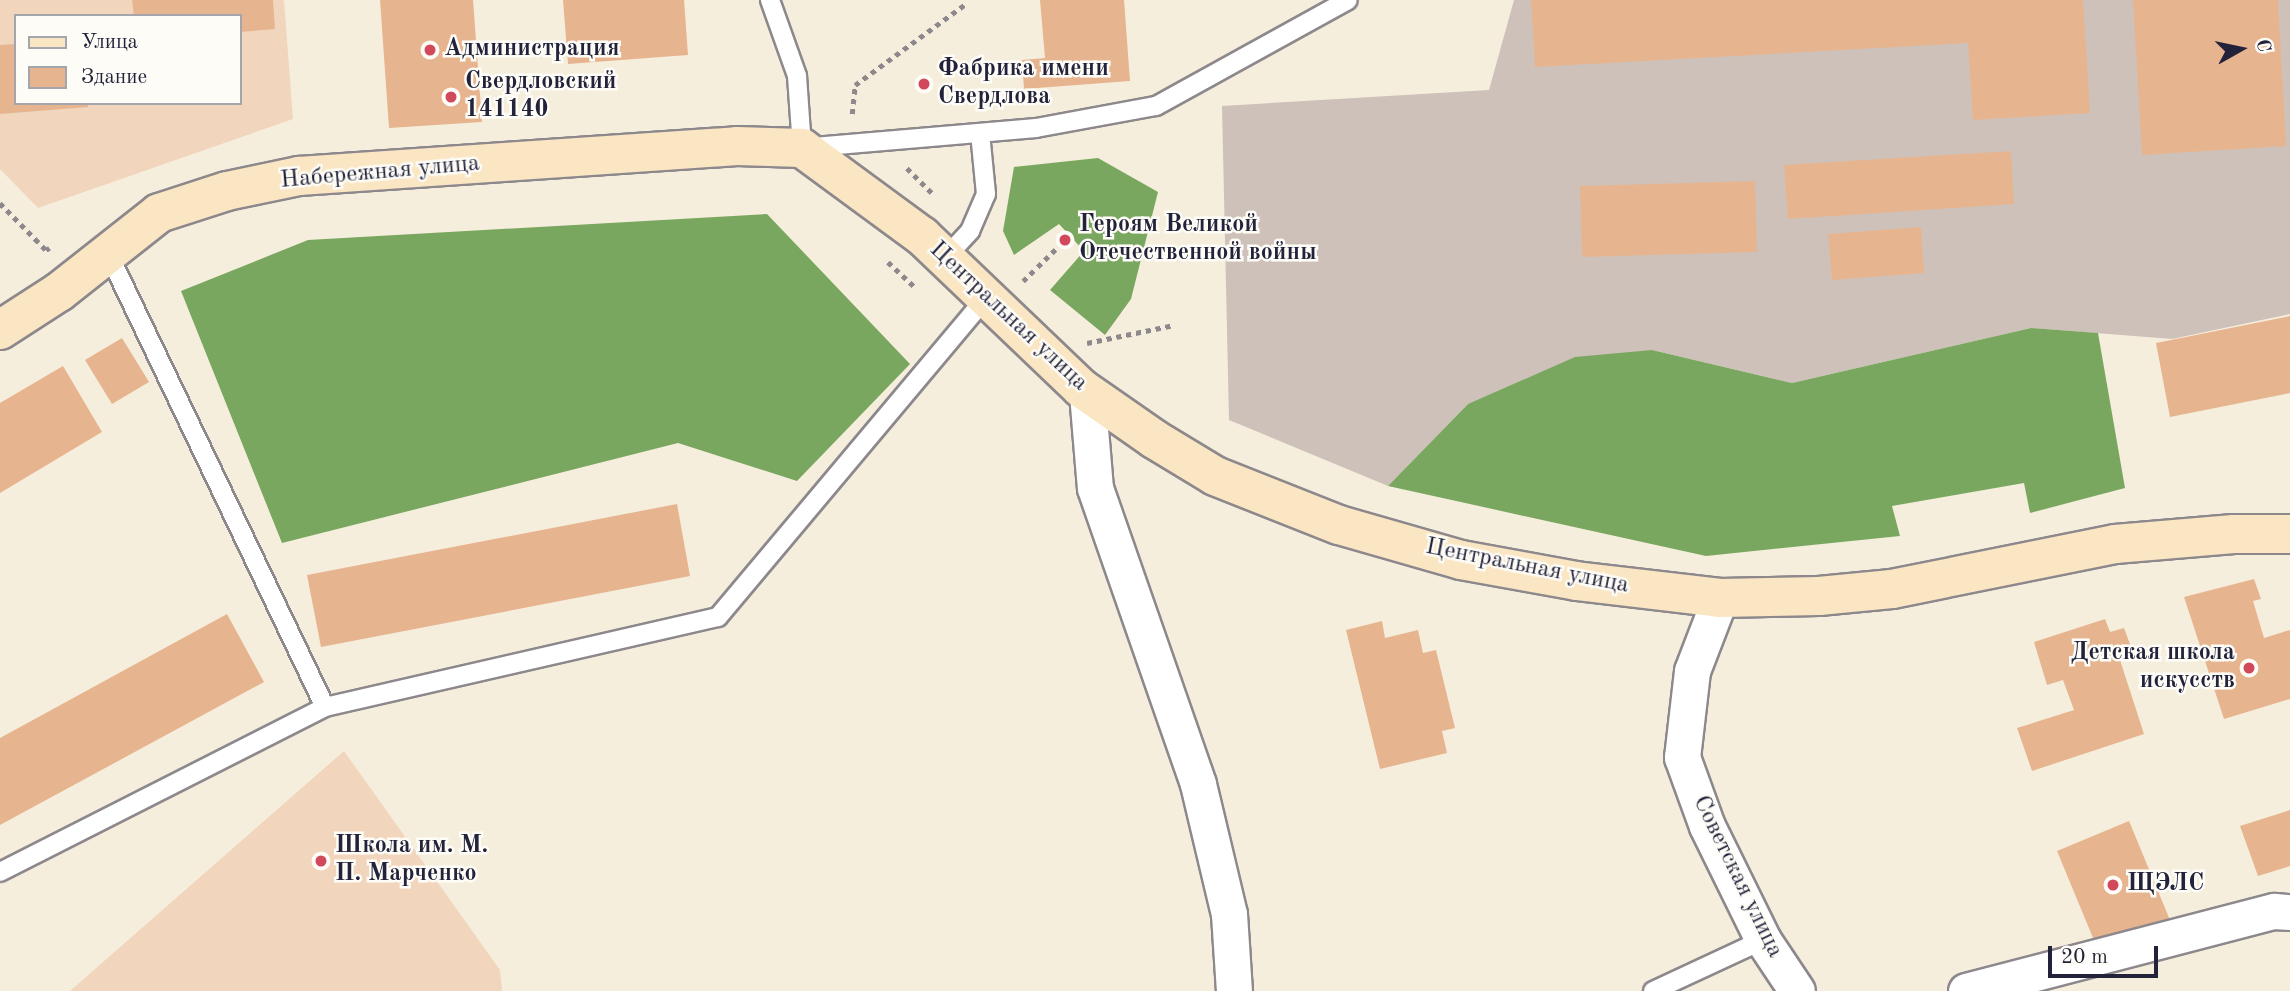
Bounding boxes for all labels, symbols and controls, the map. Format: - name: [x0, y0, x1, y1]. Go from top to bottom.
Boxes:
- legend: [14, 14, 242, 105]
- north arrow: [2206, 14, 2276, 84]
- text: Улица: [81, 32, 138, 53]
- place label: Администрация: [444, 36, 620, 64]
- text: С: [2252, 38, 2273, 53]
- marker: Администрация: [422, 42, 438, 58]
- place label: Фабрика имени Свердлова: [938, 56, 1109, 112]
- text: Здание: [81, 67, 147, 88]
- place label: Свердловский 141140: [465, 69, 617, 125]
- marker: Фабрика имени Свердлова: [916, 76, 932, 92]
- marker: Свердловский 141140: [443, 89, 459, 105]
- street label: Набережная улица: [279, 150, 481, 196]
- place label: Героям Великой Отечественной войны: [1079, 212, 1317, 268]
- marker: Героям Великой Отечественной войны: [1057, 232, 1073, 248]
- street label: Центральная улица: [923, 236, 1093, 398]
- street label: Центральная улица: [1423, 533, 1631, 601]
- place label: Детская школа искусств: [2071, 640, 2235, 696]
- marker: Детская школа искусств: [2241, 660, 2257, 676]
- street label: Советская улица: [1685, 791, 1789, 963]
- place label: Школа им. М. П. Марченко: [335, 833, 488, 889]
- marker: Школа им. М. П. Марченко: [313, 853, 329, 869]
- place label: ЩЭЛС: [2127, 871, 2204, 899]
- marker: ЩЭЛС: [2105, 877, 2121, 893]
- scale bar: [2052, 932, 2162, 976]
- text: 20 m: [2061, 947, 2108, 968]

